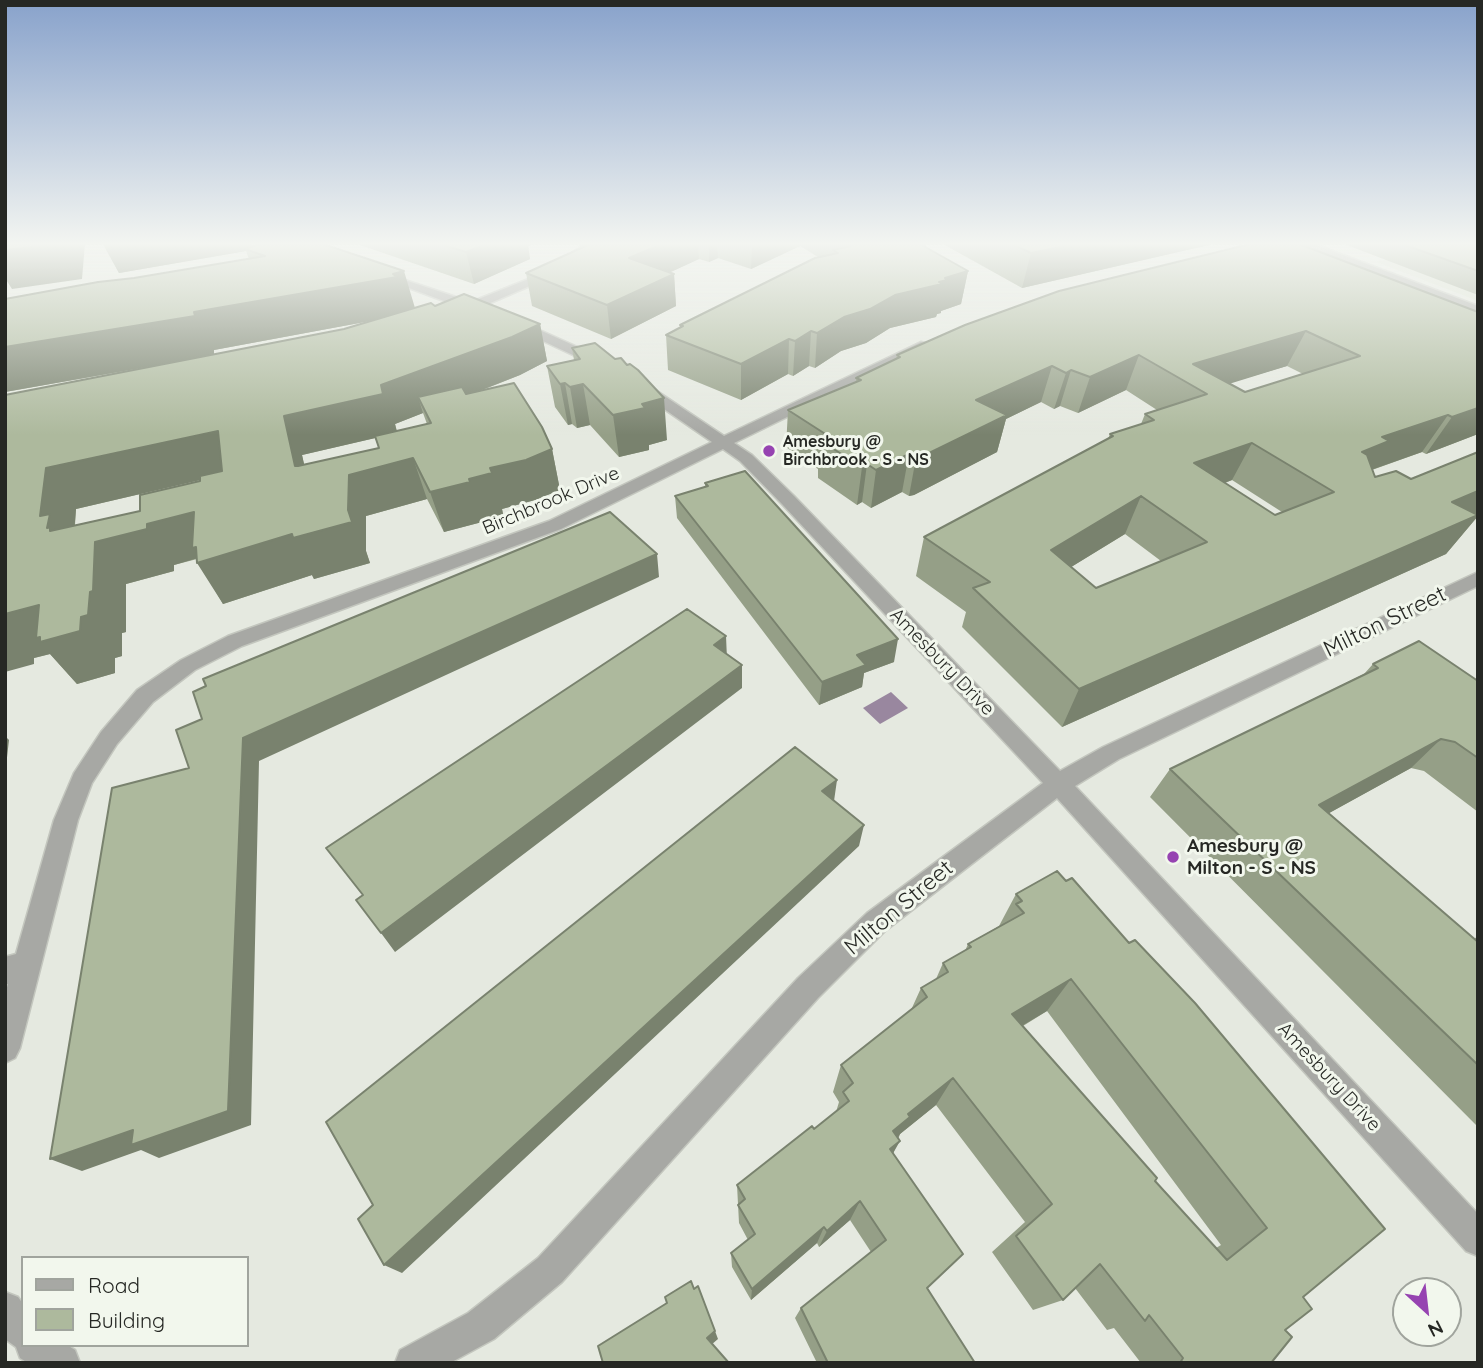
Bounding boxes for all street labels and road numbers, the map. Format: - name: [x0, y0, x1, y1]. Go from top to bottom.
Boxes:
- street label: Birchbrook Drive: [479, 462, 623, 540]
- street label: Milton Street: [1319, 580, 1451, 664]
- street label: Amesbury Drive: [885, 604, 999, 720]
- street label: Milton Street: [839, 855, 959, 961]
- street label: Amesbury Drive: [1273, 1018, 1385, 1136]

